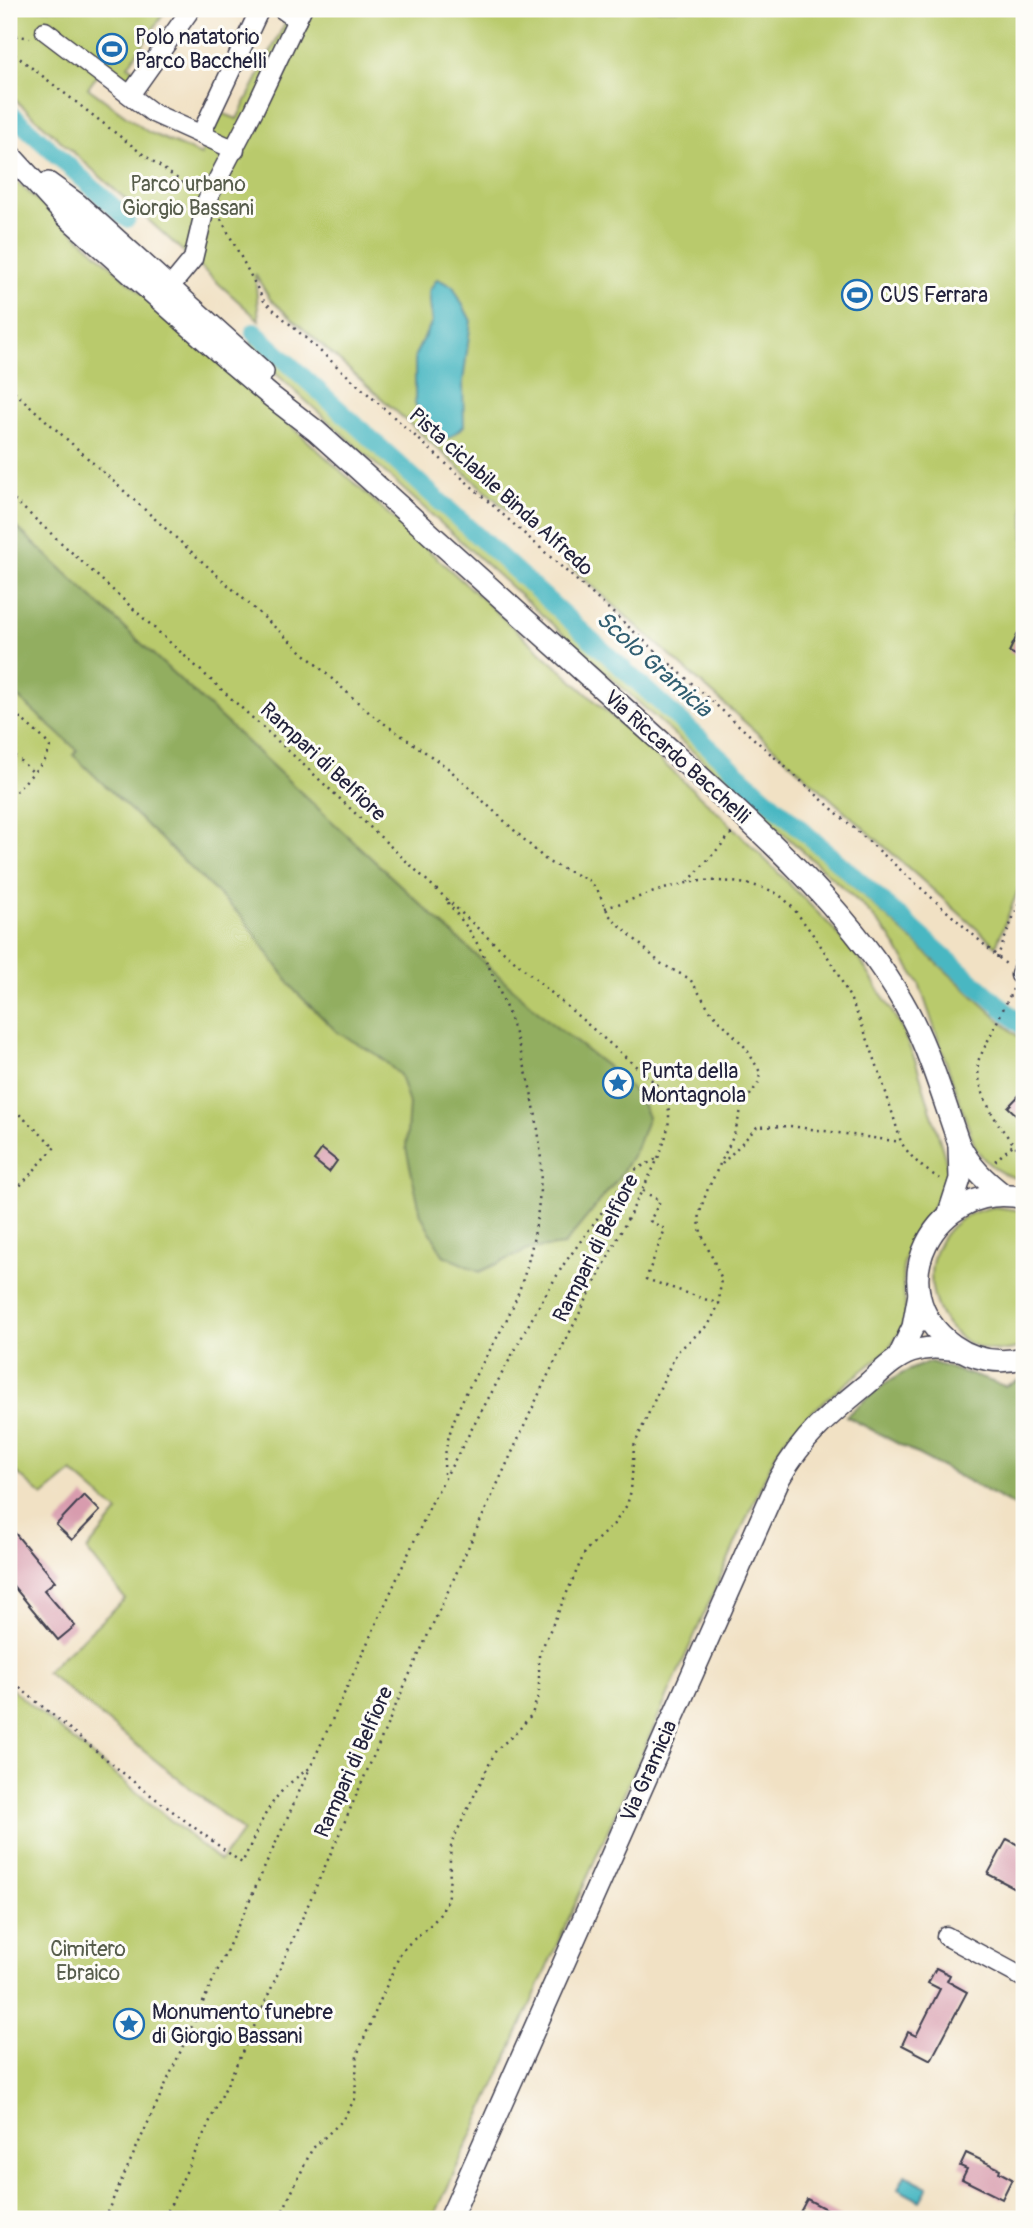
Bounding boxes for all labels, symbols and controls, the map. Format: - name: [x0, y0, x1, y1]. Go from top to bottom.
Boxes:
- place label: Polo natatorio Parco Bacchelli: [135, 24, 267, 75]
- sports icon: Polo natatorio Parco Bacchelli: [95, 32, 129, 66]
- park label: Parco urbano Giorgio Bassani: [122, 171, 254, 222]
- sports icon: CUS Ferrara: [840, 278, 874, 312]
- place label: CUS Ferrara: [880, 282, 988, 309]
- street label: Pista ciclabile Binda Alfredo: [403, 402, 599, 582]
- water label: Scolo Gramicia: [590, 605, 719, 724]
- street label: Via Riccardo Bacchelli: [598, 684, 756, 830]
- street label: Rampari di Belfiore: [254, 697, 392, 828]
- place label: Punta della Montagnola: [641, 1058, 746, 1109]
- place icon: Punta della Montagnola: [601, 1066, 635, 1100]
- street label: Rampari di Belfiore: [547, 1169, 645, 1327]
- street label: Rampari di Belfiore: [309, 1682, 400, 1842]
- street label: Via Gramicia: [615, 1716, 683, 1826]
- park label: Cimitero Ebraico: [50, 1936, 126, 1987]
- place label: Monumento funebre di Giorgio Bassani: [152, 1999, 333, 2050]
- place icon: Monumento funebre di Giorgio Bassani: [112, 2007, 146, 2041]

